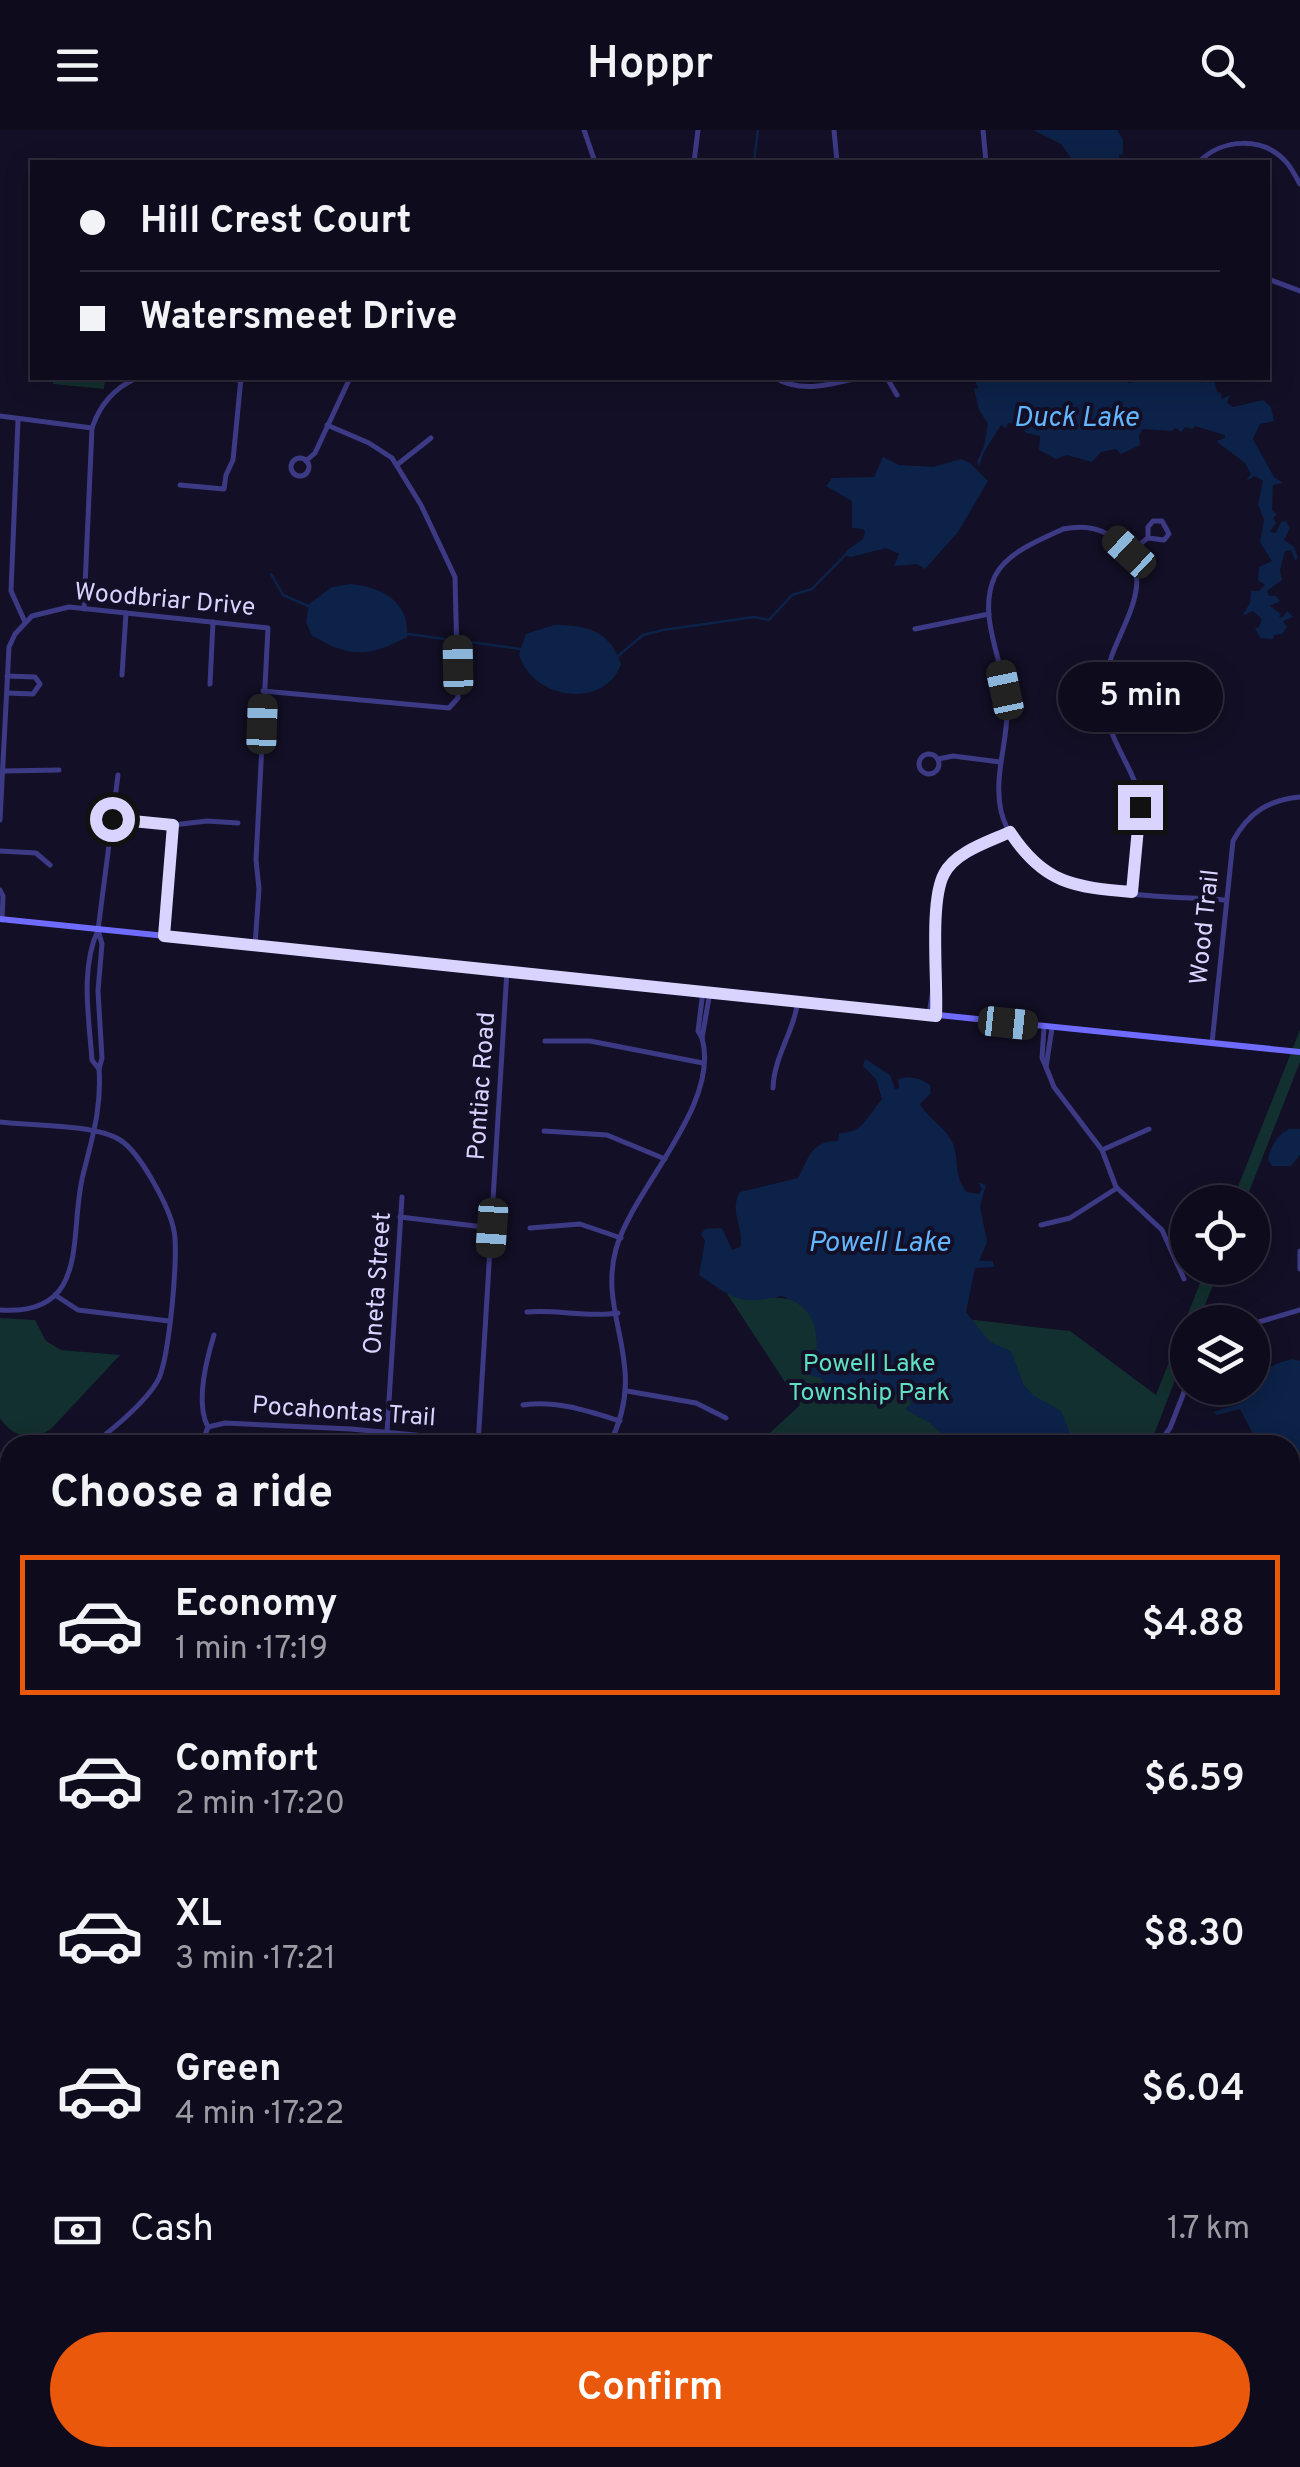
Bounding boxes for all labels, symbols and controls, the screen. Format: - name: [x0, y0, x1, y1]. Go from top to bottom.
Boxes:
- text: Hoppr: [587, 37, 713, 94]
- icon: menu: [50, 38, 105, 93]
- icon: search: [1195, 38, 1250, 93]
- text: Hill Crest Court: [140, 198, 411, 247]
- text: Watersmeet Drive: [140, 294, 457, 343]
- water label: Duck Lake: [1014, 401, 1139, 437]
- car: [1097, 521, 1161, 583]
- street label: Woodbriar Drive: [73, 577, 257, 625]
- car: [442, 635, 474, 695]
- car: [984, 658, 1026, 722]
- callout: 5 min: [1058, 662, 1222, 732]
- text: 5 min: [1099, 677, 1182, 717]
- car: [246, 693, 278, 755]
- route end: [1118, 785, 1163, 830]
- route start: [90, 797, 135, 842]
- street label: Wood Trail: [1184, 868, 1228, 987]
- car: [977, 1005, 1039, 1041]
- street label: Pontiac Road: [462, 1011, 504, 1161]
- map controls: [1170, 1185, 1270, 1405]
- button: locate: [1170, 1185, 1270, 1285]
- car: [475, 1197, 509, 1259]
- street label: Oneta Street: [358, 1211, 400, 1356]
- water label: Powell Lake: [808, 1226, 950, 1262]
- button: layers: [1170, 1305, 1270, 1405]
- park label: Powell Lake Township Park: [788, 1349, 950, 1410]
- street label: Pocahontas Trail: [251, 1391, 437, 1435]
- text: Choose a ride: [50, 1466, 333, 1523]
- icon: car: [55, 1580, 145, 1670]
- text: Economy: [175, 1581, 337, 1630]
- text: $4.88: [1142, 1601, 1245, 1650]
- text: 1 min · 17:19: [175, 1630, 328, 1670]
- icon: car: [55, 1735, 145, 1825]
- text: Comfort: [175, 1736, 319, 1785]
- text: $6.59: [1144, 1756, 1245, 1805]
- text: 2 min · 17:20: [175, 1785, 345, 1825]
- icon: car: [55, 1890, 145, 1980]
- text: XL: [175, 1891, 222, 1940]
- text: $8.30: [1143, 1911, 1245, 1960]
- text: 3 min · 17:21: [175, 1940, 336, 1980]
- icon: car: [55, 2045, 145, 2135]
- text: Green: [175, 2046, 281, 2095]
- text: $6.04: [1141, 2066, 1245, 2115]
- text: 4 min · 17:22: [175, 2095, 344, 2135]
- icon: cash: [50, 2203, 105, 2258]
- text: Cash: [130, 2206, 214, 2255]
- text: 1.7 km: [1167, 2210, 1250, 2250]
- button: Confirm: [50, 2332, 1250, 2447]

